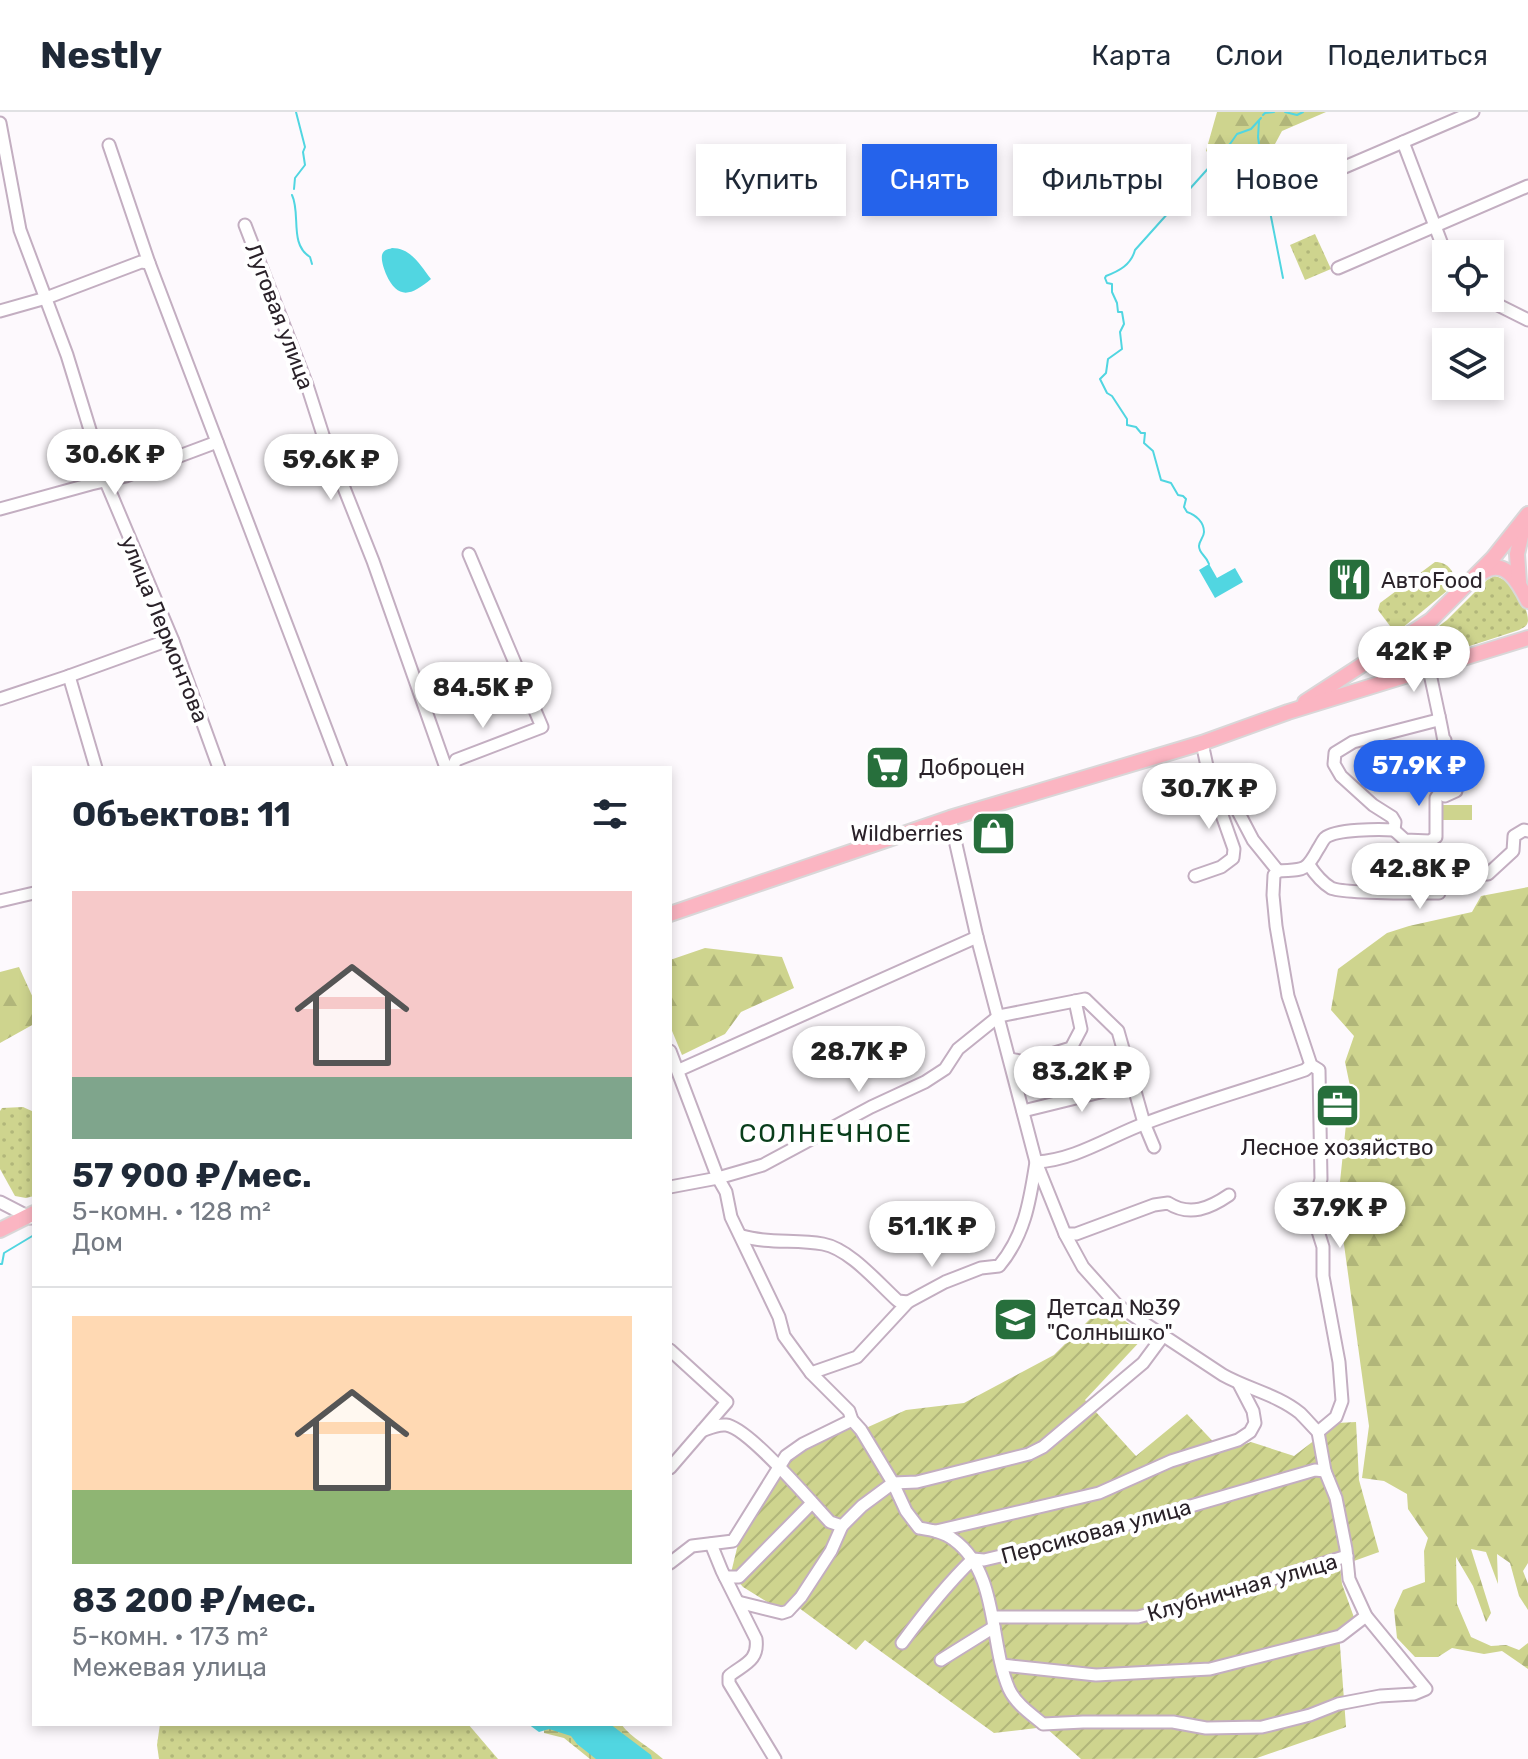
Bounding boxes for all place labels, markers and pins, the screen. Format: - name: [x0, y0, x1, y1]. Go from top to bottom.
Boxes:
- pin: 30.6K ₽: [41, 429, 189, 497]
- pin: 59.6K ₽: [257, 434, 405, 502]
- restaurant icon: АвтоFood: [1326, 556, 1374, 604]
- place label: АвтоFood: [1381, 567, 1483, 594]
- pin: 42K ₽: [1358, 626, 1470, 694]
- pin: 84.5K ₽: [409, 662, 557, 730]
- pin: 57.9K ₽: [1345, 740, 1493, 808]
- supermarket icon: Доброцен: [864, 743, 912, 791]
- place label: Доброцен: [919, 754, 1025, 781]
- pin: 30.7K ₽: [1135, 763, 1283, 831]
- shop icon: Wildberries: [970, 809, 1018, 857]
- place label: Wildberries: [851, 820, 963, 847]
- pin: 42.8K ₽: [1346, 843, 1494, 911]
- pin: 28.7K ₽: [785, 1026, 933, 1094]
- pin: 83.2K ₽: [1008, 1046, 1156, 1114]
- office icon: Лесное хозяйство: [1313, 1082, 1361, 1130]
- place label: Лесное хозяйство: [1240, 1134, 1434, 1161]
- pin: 37.9K ₽: [1266, 1182, 1414, 1250]
- pin: 51.1K ₽: [858, 1201, 1006, 1269]
- place label: Детсад №39 "Солнышко": [1047, 1294, 1181, 1346]
- school or university icon: Детсад №39 "Солнышко": [992, 1296, 1040, 1344]

